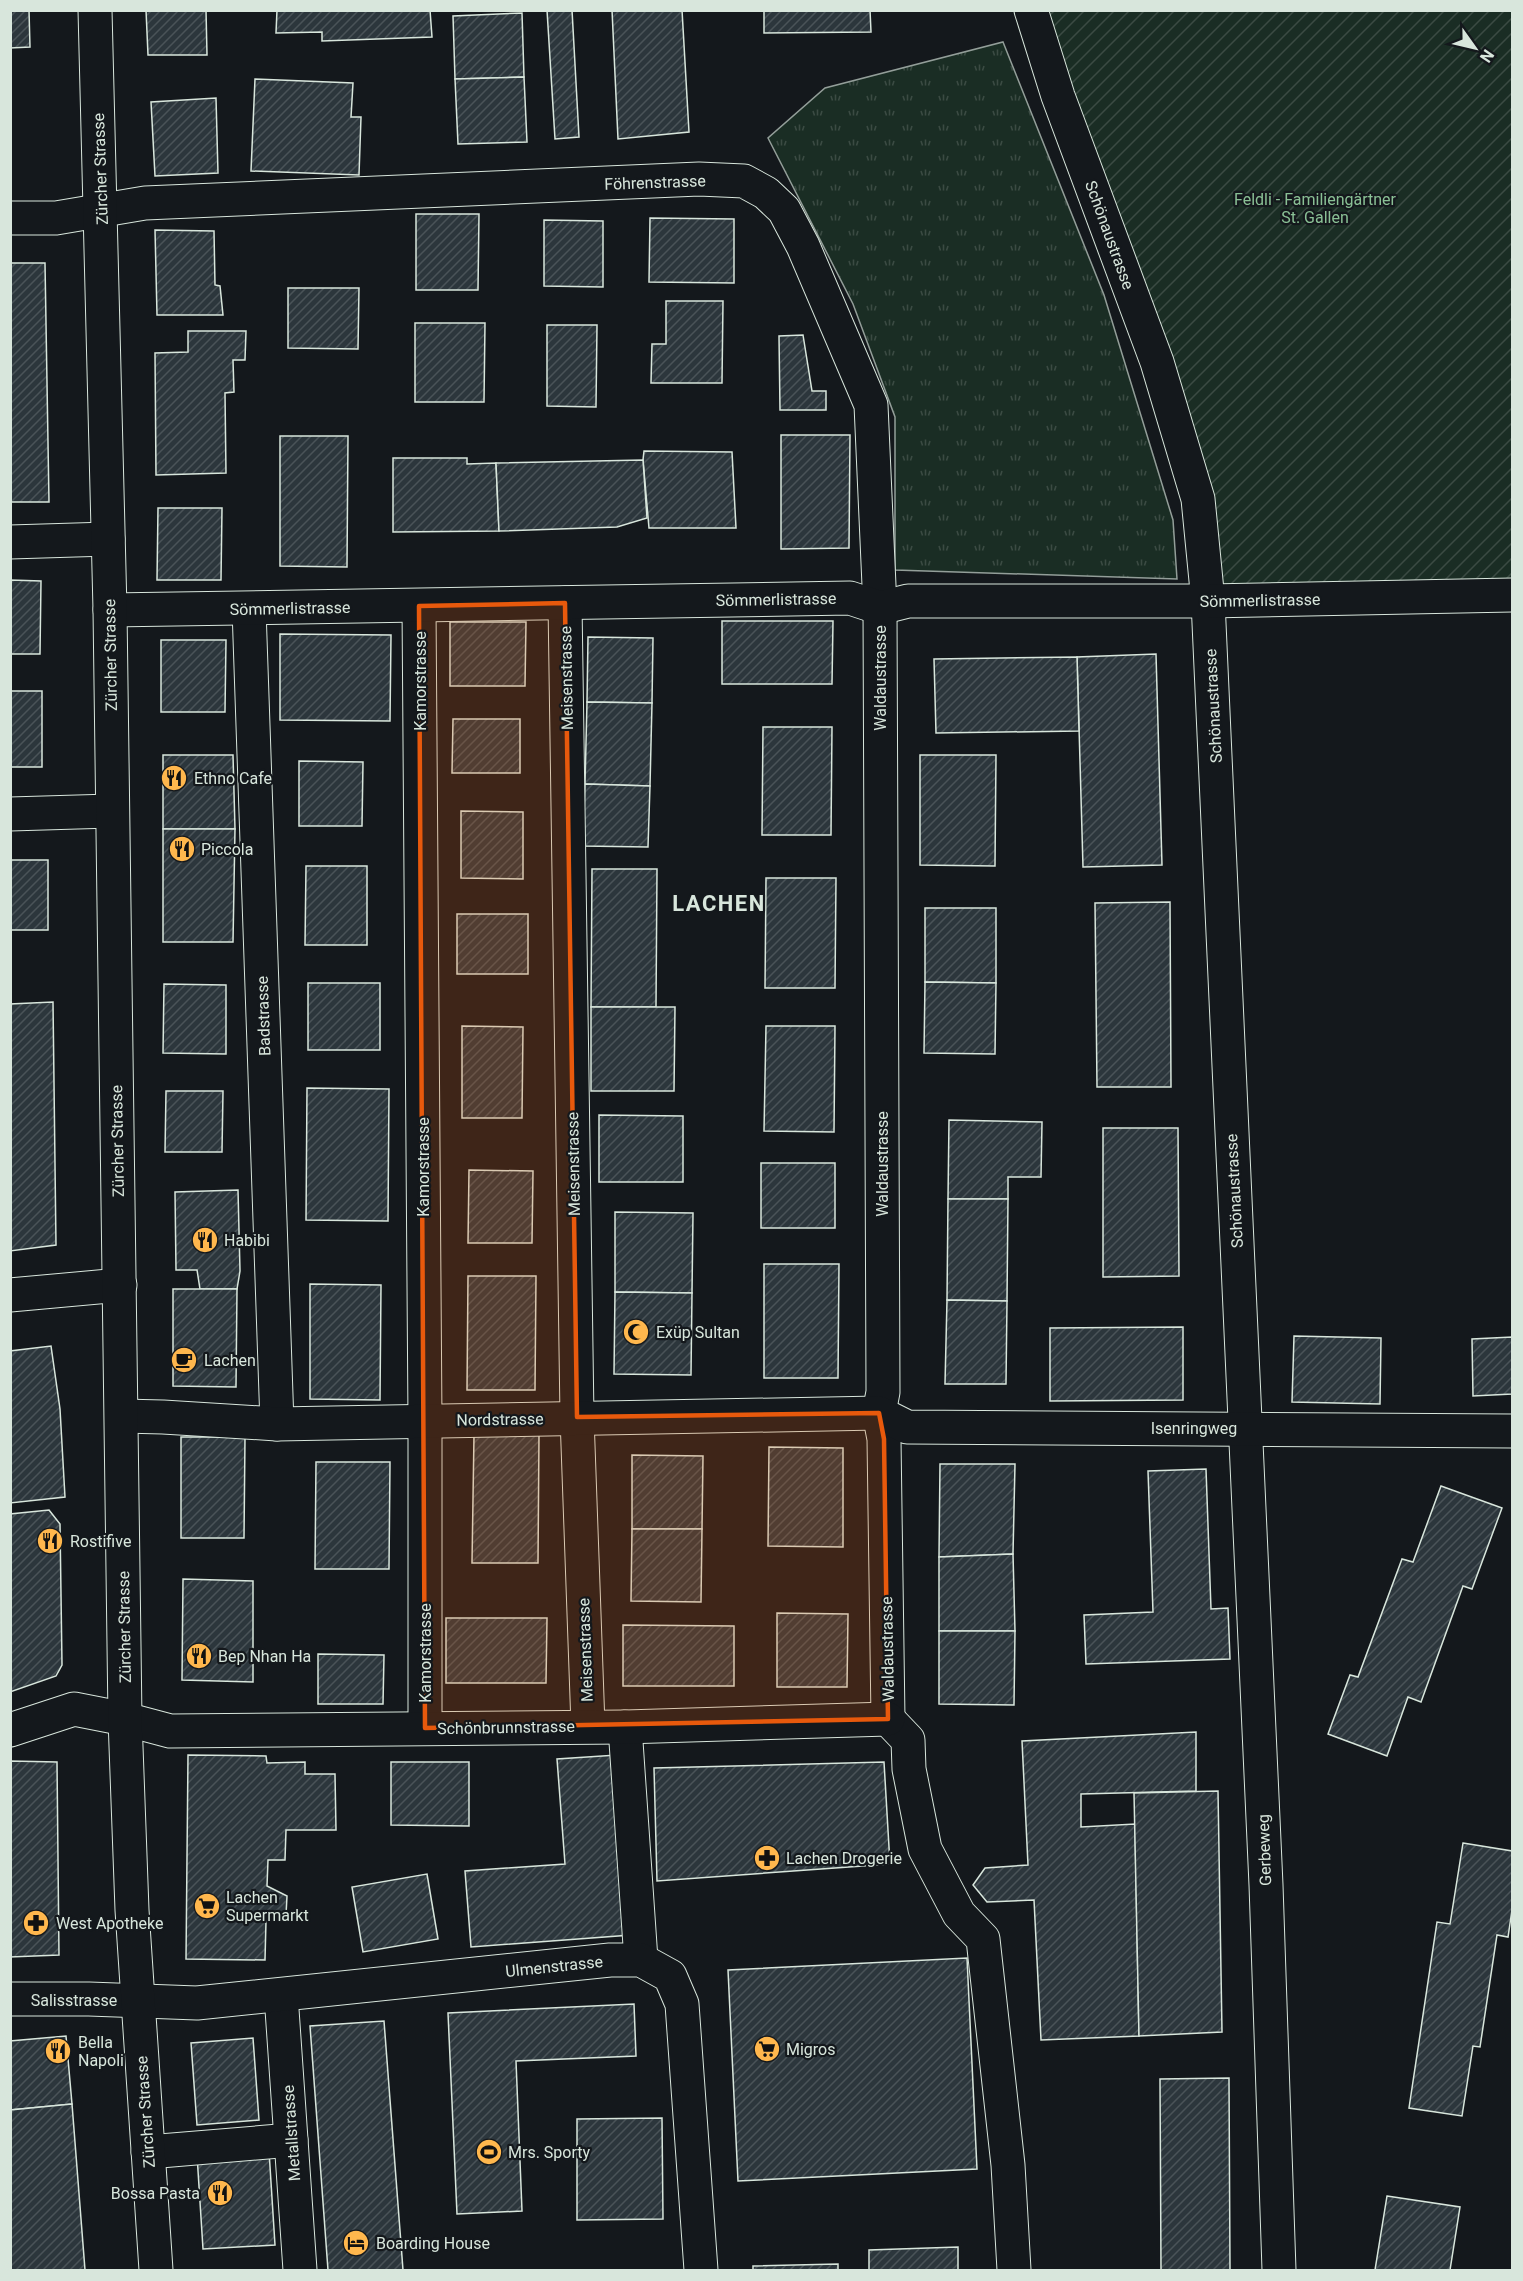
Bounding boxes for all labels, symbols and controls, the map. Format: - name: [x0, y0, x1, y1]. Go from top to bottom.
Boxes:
- north arrow: [1445, 18, 1505, 78]
- text: N: [1476, 46, 1498, 66]
- street label: Zürcher Strasse: [89, 113, 112, 225]
- street label: Föhrenstrasse: [604, 171, 706, 194]
- street label: Schönaustrasse: [1081, 178, 1138, 292]
- park label: Feldli - Familiengärtner St. Gallen: [1234, 190, 1397, 227]
- street label: Sömmerlistrasse: [716, 589, 837, 610]
- street label: Sömmerlistrasse: [1200, 590, 1321, 611]
- street label: Sömmerlistrasse: [230, 598, 351, 619]
- street label: Zürcher Strasse: [100, 599, 121, 711]
- street label: Waldaustrasse: [871, 625, 890, 731]
- street label: Meisenstrasse: [556, 626, 577, 730]
- street label: Kamorstrasse: [411, 631, 430, 731]
- street label: Schönaustrasse: [1201, 648, 1226, 764]
- restaurant icon: Ethno Cafe: [159, 763, 189, 793]
- place label: Ethno Cafe: [194, 769, 272, 788]
- restaurant icon: Piccola: [167, 834, 197, 864]
- place label: Piccola: [201, 840, 253, 859]
- district label: LACHEN: [672, 891, 766, 916]
- street label: Badstrasse: [253, 976, 274, 1056]
- street label: Zürcher Strasse: [107, 1085, 128, 1197]
- street label: Waldaustrasse: [873, 1111, 892, 1217]
- street label: Meisenstrasse: [563, 1112, 584, 1216]
- street label: Kamorstrasse: [414, 1117, 433, 1217]
- street label: Schönaustrasse: [1222, 1133, 1247, 1249]
- restaurant icon: Habibi: [190, 1225, 220, 1255]
- place label: Habibi: [224, 1231, 270, 1250]
- mosque icon: Exüp Sultan: [621, 1317, 651, 1347]
- place label: Exüp Sultan: [656, 1323, 740, 1342]
- cafe icon: Lachen: [169, 1345, 199, 1375]
- place label: Lachen: [204, 1351, 256, 1370]
- street label: Nordstrasse: [456, 1409, 544, 1430]
- street label: Isenringweg: [1151, 1419, 1237, 1438]
- restaurant icon: Rostifive: [35, 1526, 65, 1556]
- place label: Rostifive: [70, 1532, 131, 1551]
- street label: Zürcher Strasse: [114, 1571, 135, 1683]
- street label: Waldaustrasse: [877, 1596, 898, 1702]
- street label: Meisenstrasse: [574, 1598, 597, 1702]
- street label: Kamorstrasse: [416, 1603, 435, 1703]
- restaurant icon: Bep Nhan Ha: [184, 1641, 214, 1671]
- place label: Bep Nhan Ha: [218, 1647, 311, 1666]
- street label: Schönbrunnstrasse: [437, 1717, 575, 1738]
- street label: Gerbeweg: [1254, 1814, 1275, 1886]
- pharmacy icon: Lachen Drogerie: [752, 1843, 782, 1873]
- place label: Lachen Drogerie: [786, 1849, 902, 1868]
- place label: Lachen Supermarkt: [226, 1888, 309, 1925]
- supermarket icon: Lachen Supermarkt: [192, 1891, 222, 1921]
- pharmacy icon: West Apotheke: [21, 1908, 51, 1938]
- place label: West Apotheke: [56, 1914, 163, 1933]
- street label: Ulmenstrasse: [504, 1952, 604, 1981]
- street label: Salisstrasse: [31, 1991, 117, 2010]
- place label: Bella Napoli: [78, 2033, 124, 2070]
- supermarket icon: Migros: [752, 2034, 782, 2064]
- restaurant icon: Bella Napoli: [43, 2036, 73, 2066]
- place label: Migros: [786, 2040, 836, 2059]
- street label: Zürcher Strasse: [132, 2055, 159, 2169]
- street label: Metallstrasse: [279, 2084, 304, 2182]
- sports icon: Mrs. Sporty: [474, 2137, 504, 2167]
- place label: Mrs. Sporty: [508, 2143, 590, 2162]
- restaurant icon: Bossa Pasta: [205, 2178, 235, 2208]
- place label: Bossa Pasta: [111, 2184, 200, 2203]
- hotel icon: Boarding House: [341, 2228, 371, 2258]
- place label: Boarding House: [376, 2234, 490, 2253]

